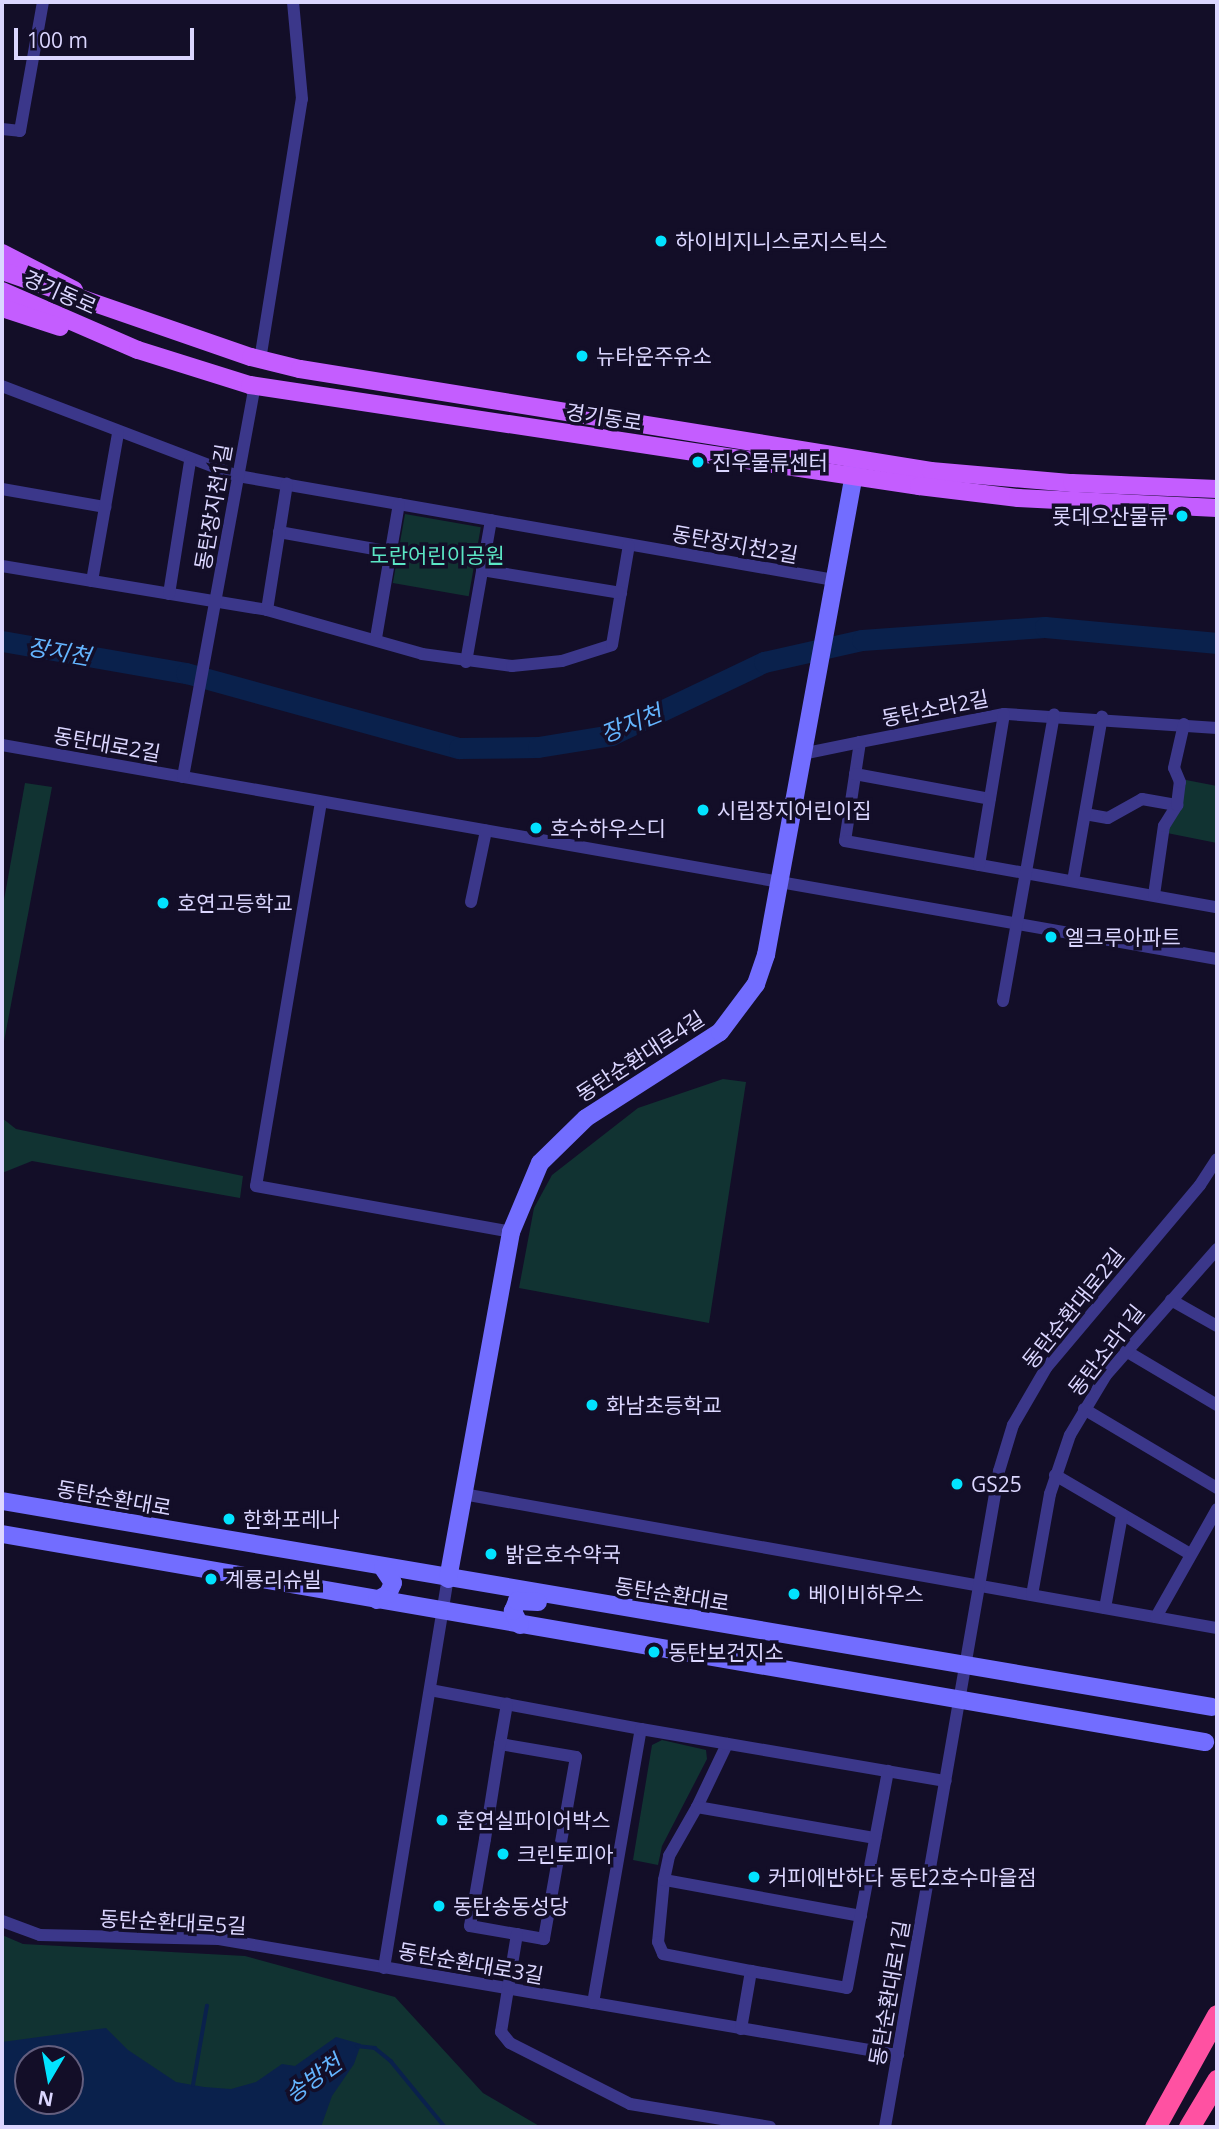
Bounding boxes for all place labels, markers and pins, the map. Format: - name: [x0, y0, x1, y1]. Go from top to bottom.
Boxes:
- place label: 하이비지니스로지스틱스: [675, 228, 888, 254]
- marker: 하이비지니스로지스틱스: [653, 233, 669, 249]
- place label: 뉴타운주유소: [596, 343, 712, 369]
- marker: 뉴타운주유소: [574, 348, 590, 364]
- place label: 진우물류센터: [712, 449, 828, 475]
- marker: 진우물류센터: [690, 454, 706, 470]
- place label: 롯데오산물류: [1052, 503, 1168, 529]
- marker: 롯데오산물류: [1174, 508, 1190, 524]
- place label: 시립장지어린이집: [717, 797, 872, 823]
- marker: 시립장지어린이집: [695, 802, 711, 818]
- place label: 호수하우스디: [550, 815, 666, 841]
- marker: 호수하우스디: [528, 820, 544, 836]
- place label: 호연고등학교: [177, 890, 293, 916]
- marker: 호연고등학교: [155, 895, 171, 911]
- place label: 엘크루아파트: [1065, 924, 1181, 950]
- marker: 엘크루아파트: [1043, 929, 1059, 945]
- place label: 화남초등학교: [606, 1392, 722, 1418]
- marker: 화남초등학교: [584, 1397, 600, 1413]
- place label: GS25: [971, 1471, 1022, 1497]
- marker: GS25: [949, 1476, 965, 1492]
- place label: 한화포레나: [243, 1506, 340, 1532]
- marker: 한화포레나: [221, 1511, 237, 1527]
- place label: 밝은호수약국: [505, 1541, 621, 1567]
- marker: 밝은호수약국: [483, 1546, 499, 1562]
- place label: 계룡리슈빌: [225, 1566, 322, 1592]
- marker: 계룡리슈빌: [203, 1571, 219, 1587]
- place label: 베이비하우스: [808, 1581, 924, 1607]
- marker: 베이비하우스: [786, 1586, 802, 1602]
- place label: 동탄보건지소: [668, 1639, 784, 1665]
- marker: 동탄보건지소: [646, 1644, 662, 1660]
- place label: 훈연실파이어박스: [456, 1807, 611, 1833]
- marker: 훈연실파이어박스: [434, 1812, 450, 1828]
- place label: 크린토피아: [517, 1841, 614, 1867]
- marker: 크린토피아: [495, 1846, 511, 1862]
- place label: 커피에반하다 동탄2호수마을점: [768, 1864, 1037, 1890]
- marker: 커피에반하다 동탄2호수마을점: [746, 1869, 762, 1885]
- place label: 동탄송동성당: [453, 1893, 569, 1919]
- marker: 동탄송동성당: [431, 1898, 447, 1914]

